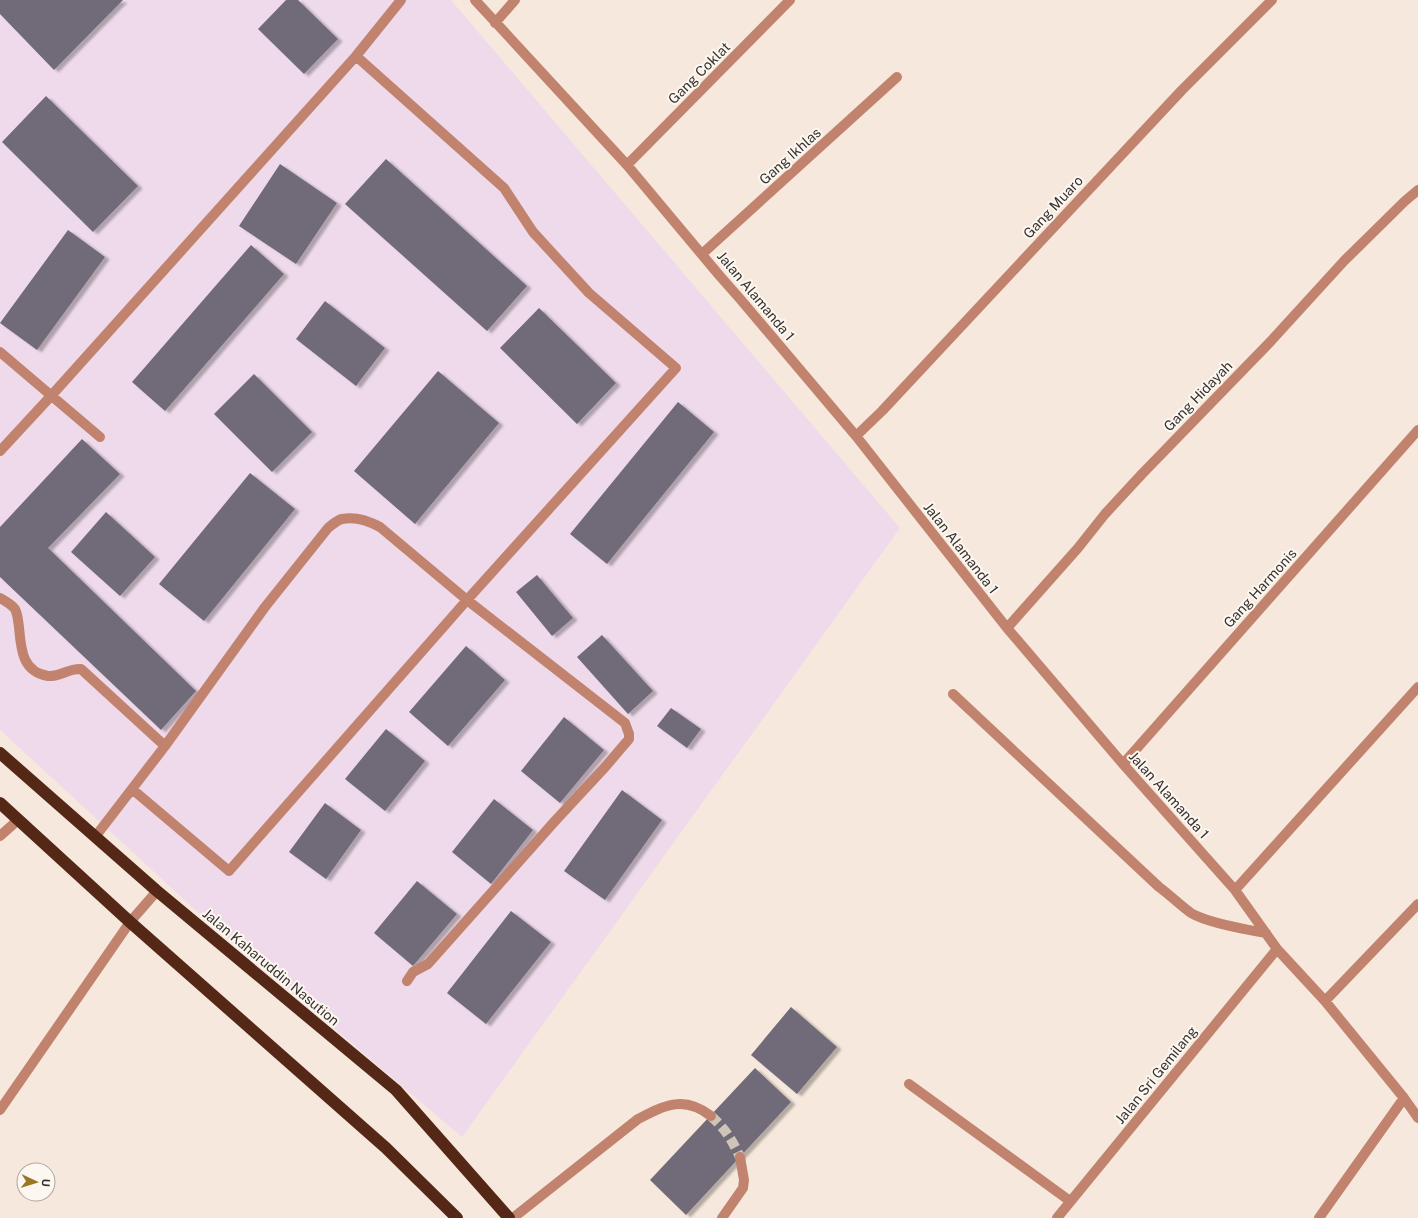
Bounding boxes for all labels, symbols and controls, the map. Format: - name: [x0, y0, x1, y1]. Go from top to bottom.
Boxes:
- street label: Gang Coklat: [665, 39, 733, 107]
- street label: Gang Ikhlas: [756, 124, 824, 188]
- street label: Gang Muaro: [1020, 172, 1086, 242]
- street label: Jalan Alamanda 1: [714, 248, 798, 344]
- street label: Gang Hidayah: [1161, 358, 1235, 434]
- street label: Jalan Alamanda 1: [920, 499, 1002, 597]
- street label: Gang Harmonis: [1220, 545, 1300, 631]
- street label: Jalan Alamanda 1: [1126, 748, 1212, 842]
- street label: Jalan Kaharuddin Nasution: [199, 905, 343, 1029]
- street label: Jalan Sri Gemilang: [1112, 1023, 1200, 1127]
- north arrow: [16, 1162, 56, 1202]
- text: U: [40, 1178, 52, 1187]

